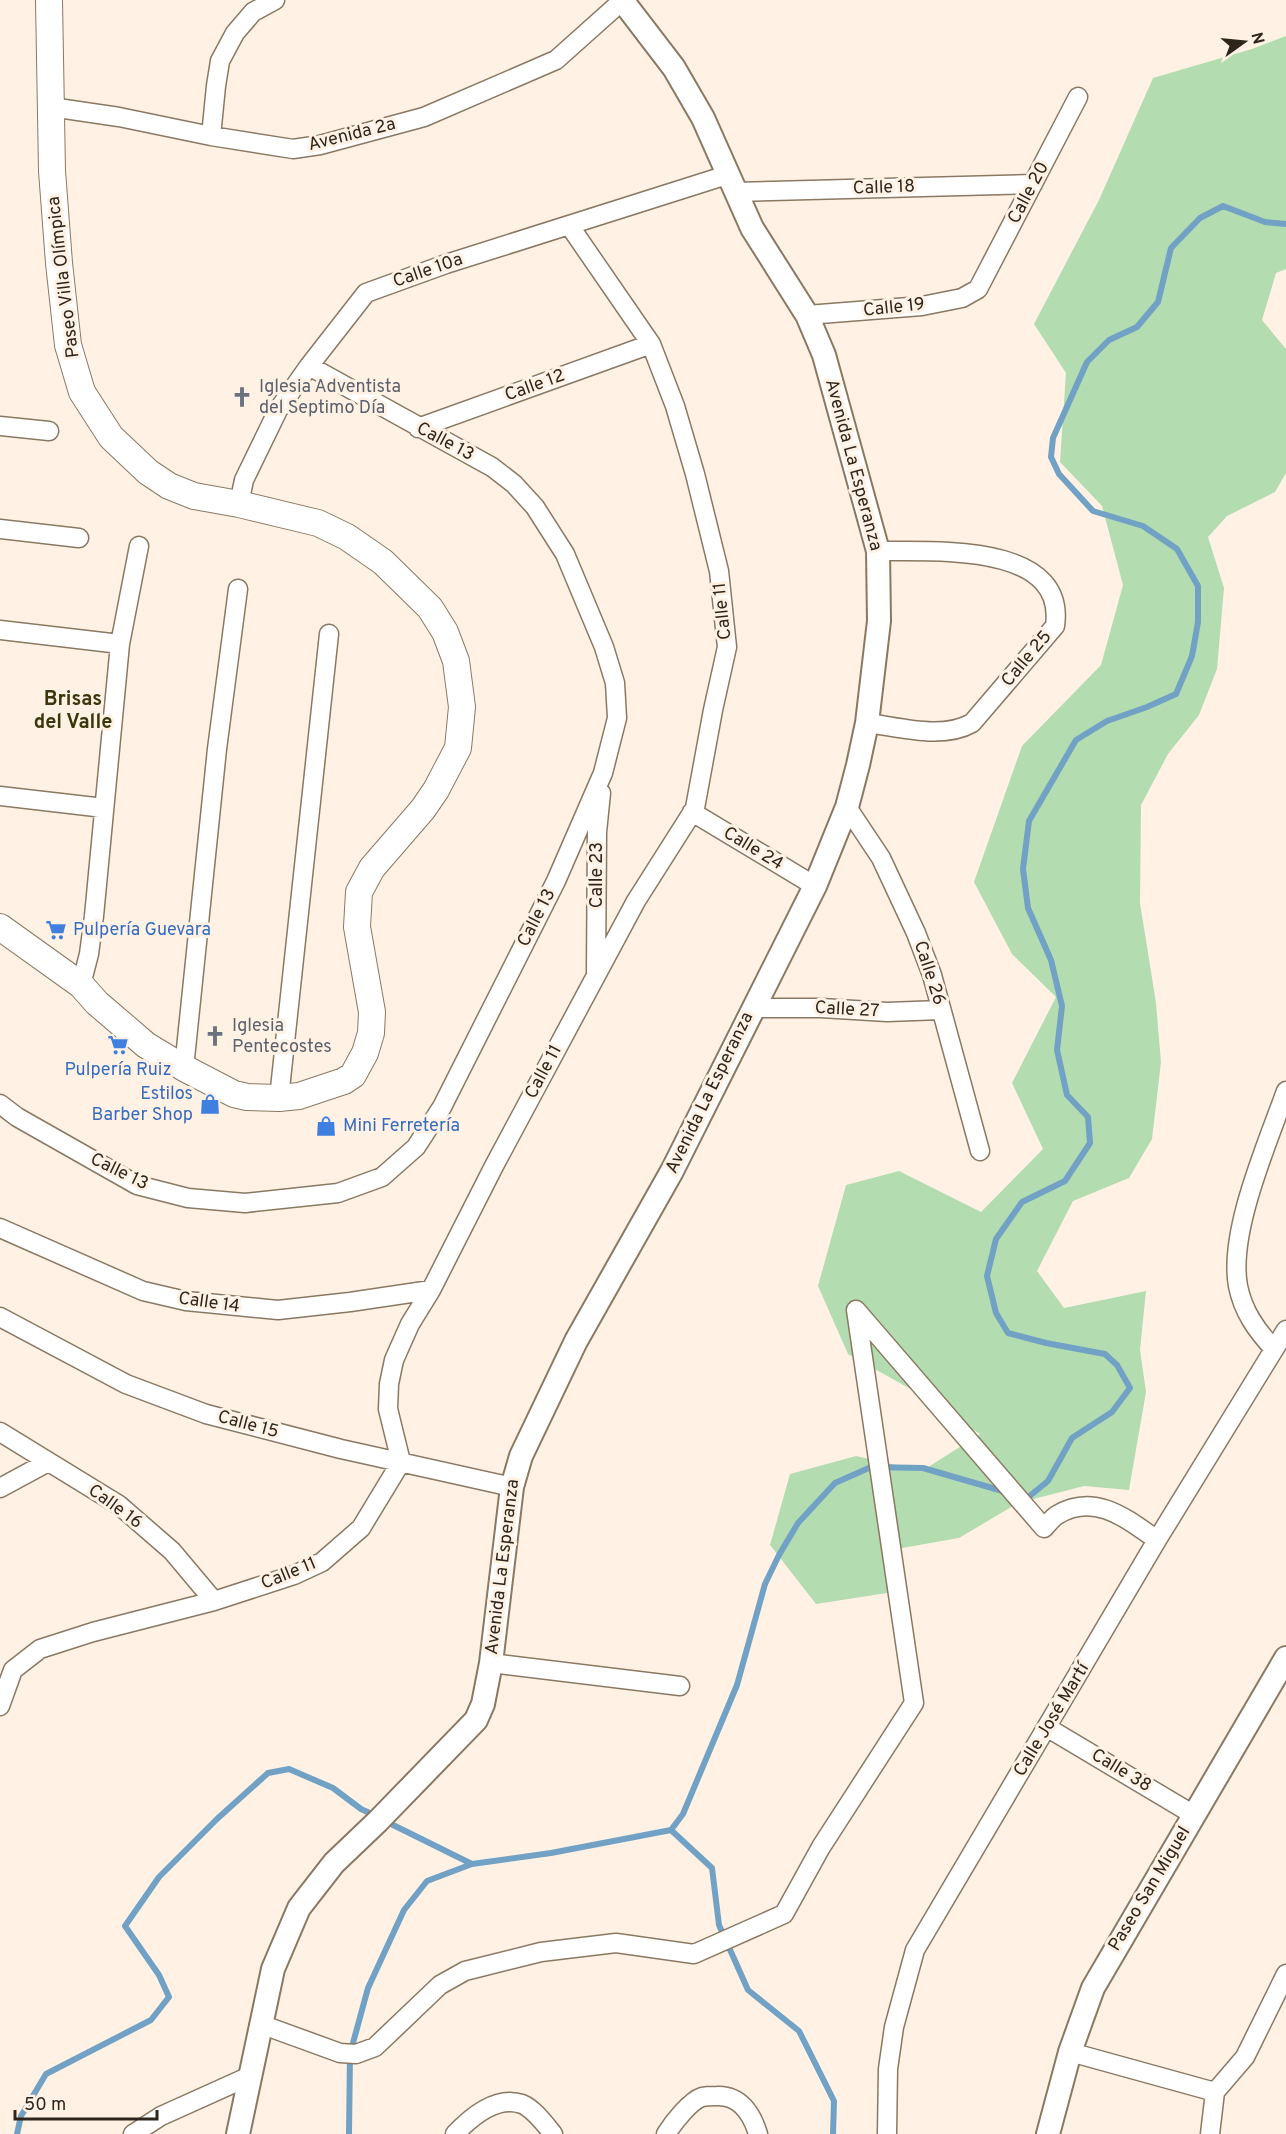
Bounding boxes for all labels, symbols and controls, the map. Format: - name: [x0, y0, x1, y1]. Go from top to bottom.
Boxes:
- north arrow: [1214, 12, 1274, 72]
- text: N: [1245, 30, 1268, 47]
- street label: Avenida 2a: [306, 113, 398, 157]
- street label: Calle 20: [1003, 158, 1055, 228]
- street label: Calle 18: [853, 175, 915, 201]
- street label: Paseo Villa Olímpica: [43, 195, 85, 359]
- street label: Calle 10a: [390, 248, 466, 294]
- street label: Calle 19: [862, 293, 926, 323]
- street label: Calle 12: [502, 365, 568, 407]
- place label: Iglesia Adventista del Septimo Día: [259, 376, 401, 420]
- street label: Avenida La Esperanza: [819, 377, 887, 553]
- church icon: Iglesia Adventista del Septimo Día: [230, 385, 254, 409]
- street label: Calle 13: [412, 417, 478, 467]
- street label: Calle 11: [709, 581, 737, 641]
- street label: Calle 25: [997, 626, 1057, 692]
- district label: Brisas del Valle: [34, 687, 112, 736]
- street label: Calle 24: [719, 822, 787, 876]
- street label: Calle 23: [586, 842, 609, 908]
- street label: Calle 13: [513, 885, 561, 951]
- supermarket icon: Pulpería Guevara: [44, 918, 68, 942]
- place label: Pulpería Guevara: [73, 919, 211, 942]
- street label: Calle 26: [908, 938, 950, 1008]
- street label: Calle 27: [814, 997, 880, 1023]
- street label: Avenida La Esperanza: [661, 1008, 759, 1178]
- place label: Iglesia Pentecostes: [232, 1015, 332, 1059]
- church icon: Iglesia Pentecostes: [203, 1024, 227, 1048]
- supermarket icon: Pulpería Ruiz: [106, 1033, 130, 1057]
- street label: Calle 11: [520, 1041, 568, 1103]
- place label: Pulpería Ruiz: [64, 1059, 172, 1082]
- place label: Estilos Barber Shop: [92, 1083, 193, 1127]
- shop icon: Estilos Barber Shop: [198, 1092, 222, 1116]
- shop icon: Mini Ferretería: [314, 1114, 338, 1138]
- place label: Mini Ferretería: [343, 1115, 460, 1138]
- street label: Calle 13: [86, 1148, 152, 1196]
- street label: Calle 14: [177, 1287, 241, 1319]
- street label: Calle 15: [215, 1406, 281, 1444]
- street label: Avenida La Esperanza: [481, 1478, 525, 1656]
- street label: Calle 16: [83, 1479, 147, 1535]
- street label: Calle 11: [258, 1552, 320, 1596]
- street label: Calle José Martí: [1009, 1658, 1096, 1781]
- street label: Calle 38: [1087, 1744, 1155, 1798]
- street label: Paseo San Miguel: [1104, 1822, 1196, 1956]
- scale bar: [15, 2083, 158, 2121]
- text: 50 m: [24, 2094, 66, 2117]

